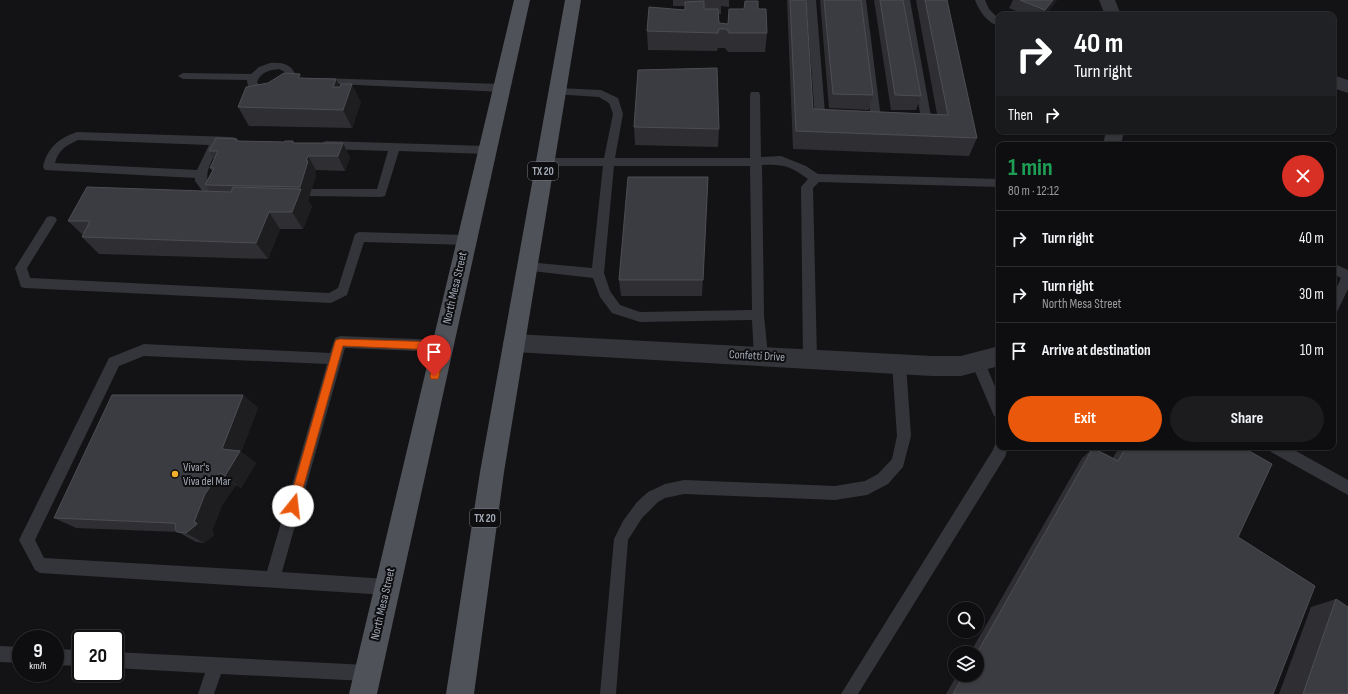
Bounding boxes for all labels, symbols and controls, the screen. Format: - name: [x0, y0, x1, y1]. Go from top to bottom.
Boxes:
- text: 40 m: [1074, 27, 1123, 60]
- icon: right: [1008, 28, 1060, 80]
- text: Turn right: [1074, 61, 1132, 82]
- icon: right: [1041, 104, 1063, 126]
- text: Then: [1008, 106, 1033, 125]
- text: 1 min: [1008, 153, 1053, 182]
- button: close: [1282, 155, 1324, 197]
- road number: TX 20: [528, 162, 558, 180]
- text: 80 m · 12:12: [1008, 183, 1059, 199]
- icon: right: [1008, 228, 1030, 250]
- text: Turn right: [1042, 229, 1094, 248]
- text: 40 m: [1299, 229, 1324, 248]
- street label: North Mesa Street: [439, 250, 471, 325]
- text: Turn right: [1042, 277, 1094, 296]
- icon: right: [1008, 284, 1030, 306]
- text: 30 m: [1299, 285, 1324, 304]
- text: North Mesa Street: [1042, 296, 1122, 312]
- pin: [417, 335, 451, 376]
- icon: arrive: [1008, 340, 1030, 362]
- icon: arrive: [423, 341, 445, 363]
- text: Arrive at destination: [1042, 341, 1151, 360]
- text: 10 m: [1300, 341, 1324, 360]
- street label: Confetti Drive: [729, 347, 786, 365]
- button: Exit: [1008, 396, 1162, 442]
- button: Share: [1170, 396, 1324, 442]
- place label: Vivar's Viva del Mar: [183, 460, 231, 489]
- marker: Vivar's Viva del Mar: [170, 469, 180, 479]
- position arrow: [272, 485, 314, 527]
- road number: TX 20: [470, 509, 500, 527]
- street label: North Mesa Street: [367, 566, 399, 641]
- map controls: [948, 602, 984, 682]
- button: search: [948, 602, 984, 638]
- speed limit sign: 20: [72, 630, 124, 682]
- text: 9: [33, 639, 43, 663]
- button: layers: [948, 646, 984, 682]
- text: km/h: [29, 660, 47, 672]

